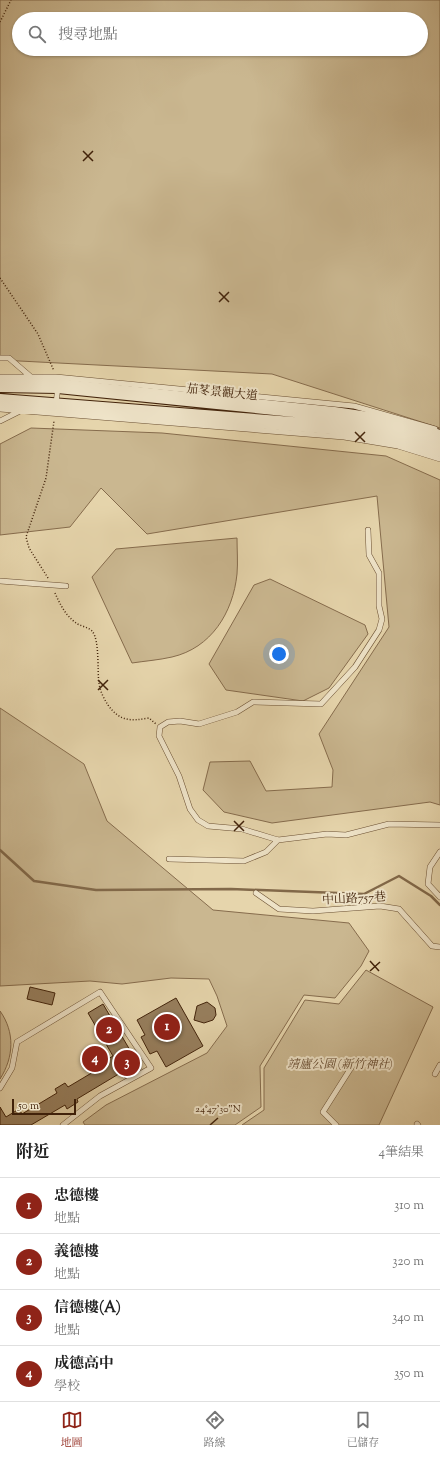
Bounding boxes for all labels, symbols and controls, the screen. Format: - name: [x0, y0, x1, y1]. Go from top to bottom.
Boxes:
- search box: [12, 12, 428, 56]
- icon: search: [26, 23, 48, 45]
- text: 搜尋地點: [58, 25, 118, 46]
- street label: 茄苳景觀大道: [185, 380, 259, 406]
- your location: [269, 644, 289, 664]
- street label: 中山路757巷: [322, 888, 386, 910]
- pin: 1: [154, 1012, 180, 1042]
- pin: 2: [96, 1015, 122, 1045]
- pin: 4: [82, 1044, 108, 1074]
- pin: 3: [114, 1048, 140, 1078]
- park label: 靖廬公園 (新竹神社): [287, 1056, 393, 1074]
- scale bar: [12, 1097, 76, 1116]
- text: 50 m: [18, 1098, 39, 1114]
- text: 24°47'30"N: [195, 1102, 241, 1117]
- text: 附近: [16, 1141, 50, 1165]
- text: 4筆結果: [378, 1144, 424, 1162]
- text: 忠德樓: [54, 1186, 99, 1207]
- text: 1: [27, 1197, 31, 1215]
- text: 310 m: [394, 1197, 424, 1215]
- text: 地點: [54, 1210, 80, 1228]
- text: 義德樓: [54, 1242, 99, 1263]
- text: 2: [26, 1253, 32, 1271]
- text: 320 m: [392, 1253, 424, 1271]
- text: 地點: [54, 1266, 80, 1284]
- text: 信德樓(A): [54, 1298, 121, 1319]
- text: 3: [26, 1309, 32, 1327]
- text: 340 m: [392, 1309, 424, 1327]
- text: 地點: [54, 1322, 80, 1340]
- text: 成德高中: [54, 1354, 114, 1375]
- text: 4: [26, 1365, 32, 1383]
- text: 350 m: [394, 1365, 424, 1383]
- text: 學校: [54, 1378, 80, 1396]
- tab: 地圖: [61, 1409, 83, 1451]
- tab: 路線: [204, 1409, 226, 1451]
- tab: 已儲存: [347, 1409, 380, 1451]

